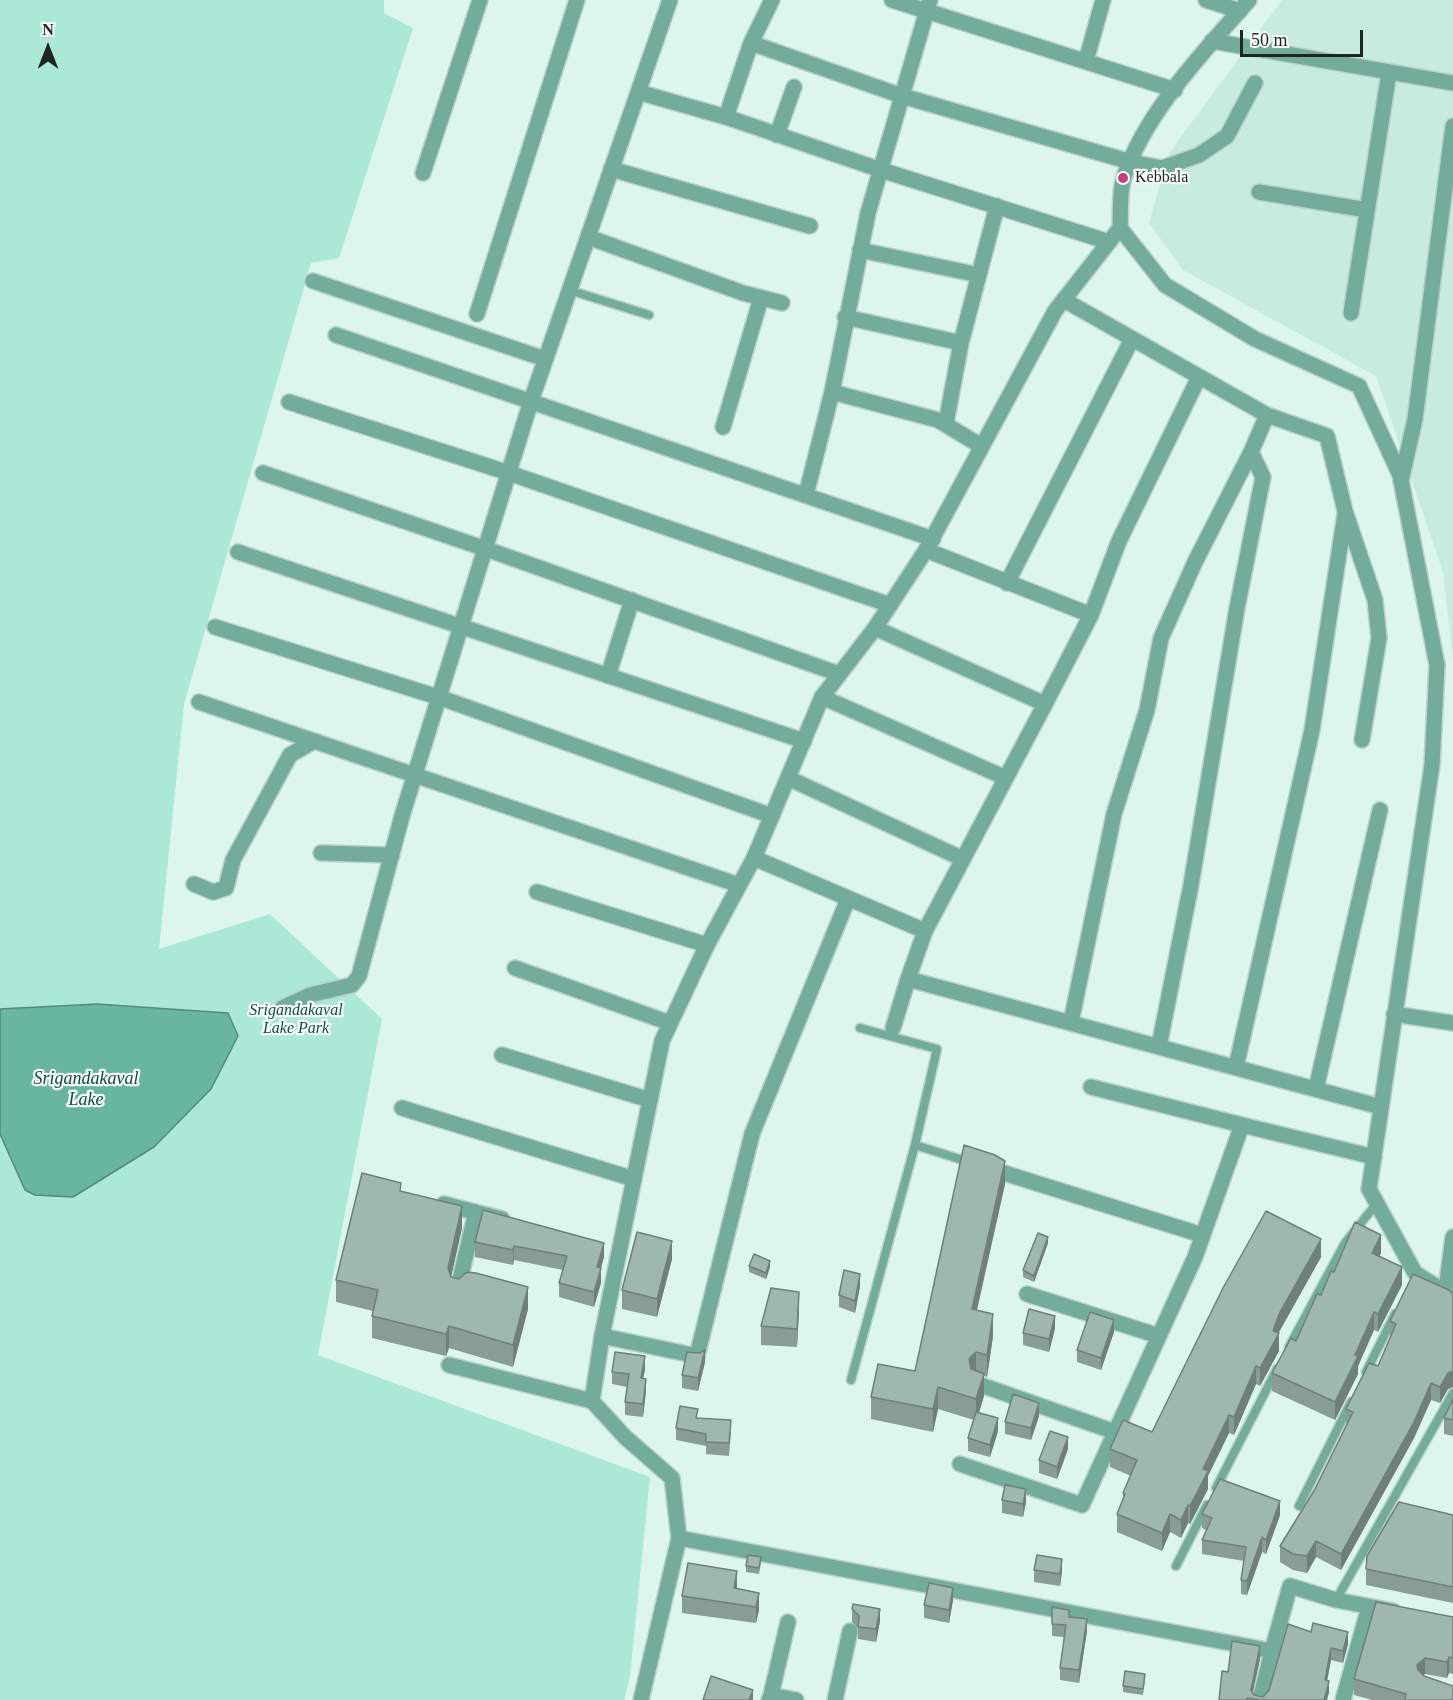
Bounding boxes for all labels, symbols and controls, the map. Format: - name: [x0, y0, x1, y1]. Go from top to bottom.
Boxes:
- north arrow: [18, 18, 78, 78]
- scale bar: [1243, 18, 1366, 56]
- text: N: [42, 21, 54, 38]
- text: 50 m: [1251, 30, 1288, 50]
- place label: Kebbala: [1135, 168, 1188, 188]
- marker: Kebbala: [1116, 171, 1130, 185]
- park label: Srigandakaval Lake Park: [249, 1001, 343, 1039]
- water label: Srigandakaval Lake: [34, 1068, 138, 1110]

